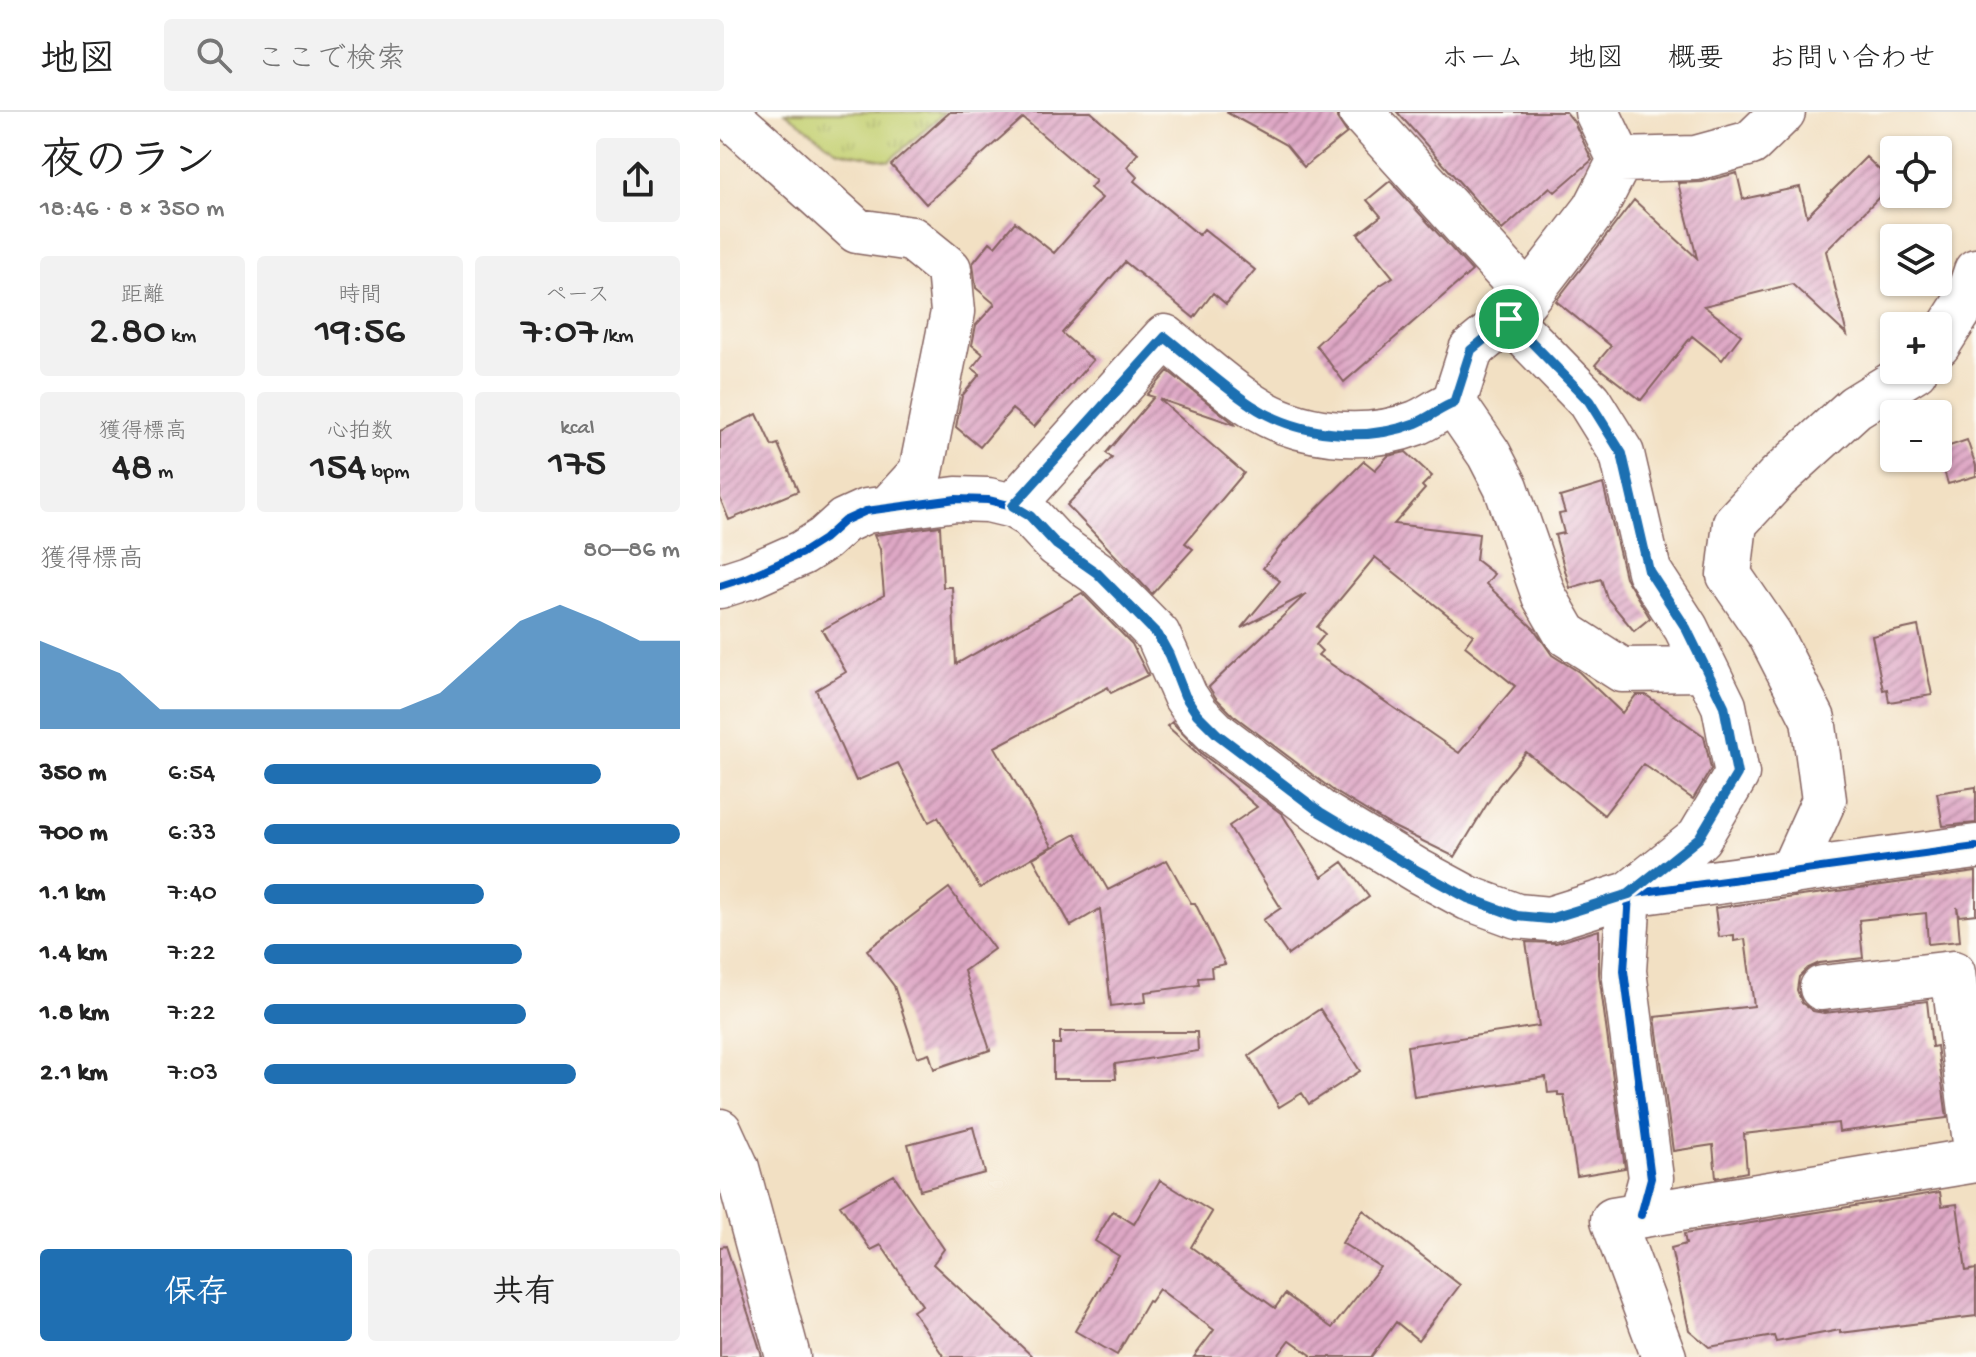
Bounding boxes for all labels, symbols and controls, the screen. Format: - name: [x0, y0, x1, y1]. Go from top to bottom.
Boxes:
- search box: [164, 19, 724, 91]
- icon: search: [192, 33, 236, 77]
- text: 地図: [40, 41, 116, 85]
- text: ここで検索: [256, 44, 406, 79]
- text: ホーム: [1441, 44, 1524, 77]
- text: 地図: [1568, 44, 1624, 77]
- text: 概要: [1668, 44, 1724, 77]
- text: お問い合わせ: [1768, 44, 1936, 77]
- map controls: [1880, 136, 1952, 472]
- button: locate: [1880, 136, 1952, 208]
- button: share: [596, 138, 680, 222]
- text: 夜のラン: [40, 139, 216, 191]
- text: 18:46 · 8 × 350 m: [40, 195, 225, 226]
- button: layers: [1880, 224, 1952, 296]
- text: 距離: [121, 284, 165, 310]
- text: 時間: [338, 284, 382, 310]
- text: ペース: [545, 284, 610, 310]
- pin: [1475, 285, 1543, 353]
- icon: arrive: [1487, 297, 1531, 341]
- text: 2.80: [89, 310, 166, 357]
- text: 19:56: [315, 310, 405, 357]
- text: 7:07: [521, 310, 598, 357]
- button: +: [1880, 312, 1952, 384]
- text: km: [166, 324, 196, 350]
- text: /km: [598, 324, 634, 350]
- button: −: [1880, 400, 1952, 472]
- text: kcal: [560, 416, 594, 442]
- text: 獲得標高: [99, 420, 187, 446]
- text: 心拍数: [327, 420, 393, 446]
- text: 175: [548, 442, 606, 489]
- text: 48: [112, 446, 153, 493]
- text: 154: [310, 446, 366, 493]
- text: m: [153, 460, 174, 486]
- text: bpm: [366, 460, 410, 486]
- text: 80–86 m: [583, 536, 680, 567]
- text: 獲得標高: [40, 546, 144, 577]
- text: 350 m: [40, 759, 107, 790]
- text: 6:54: [168, 759, 215, 790]
- text: 700 m: [40, 819, 108, 850]
- text: 6:33: [168, 819, 216, 850]
- text: 1.1 km: [40, 879, 105, 910]
- text: 7:40: [168, 879, 217, 910]
- text: 1.4 km: [40, 939, 107, 970]
- text: 7:22: [168, 939, 215, 970]
- text: 1.8 km: [40, 999, 109, 1030]
- text: 7:22: [168, 999, 215, 1030]
- text: 2.1 km: [40, 1059, 108, 1090]
- text: 7:03: [168, 1059, 218, 1090]
- button: 保存: [40, 1249, 352, 1341]
- button: 共有: [368, 1249, 680, 1341]

